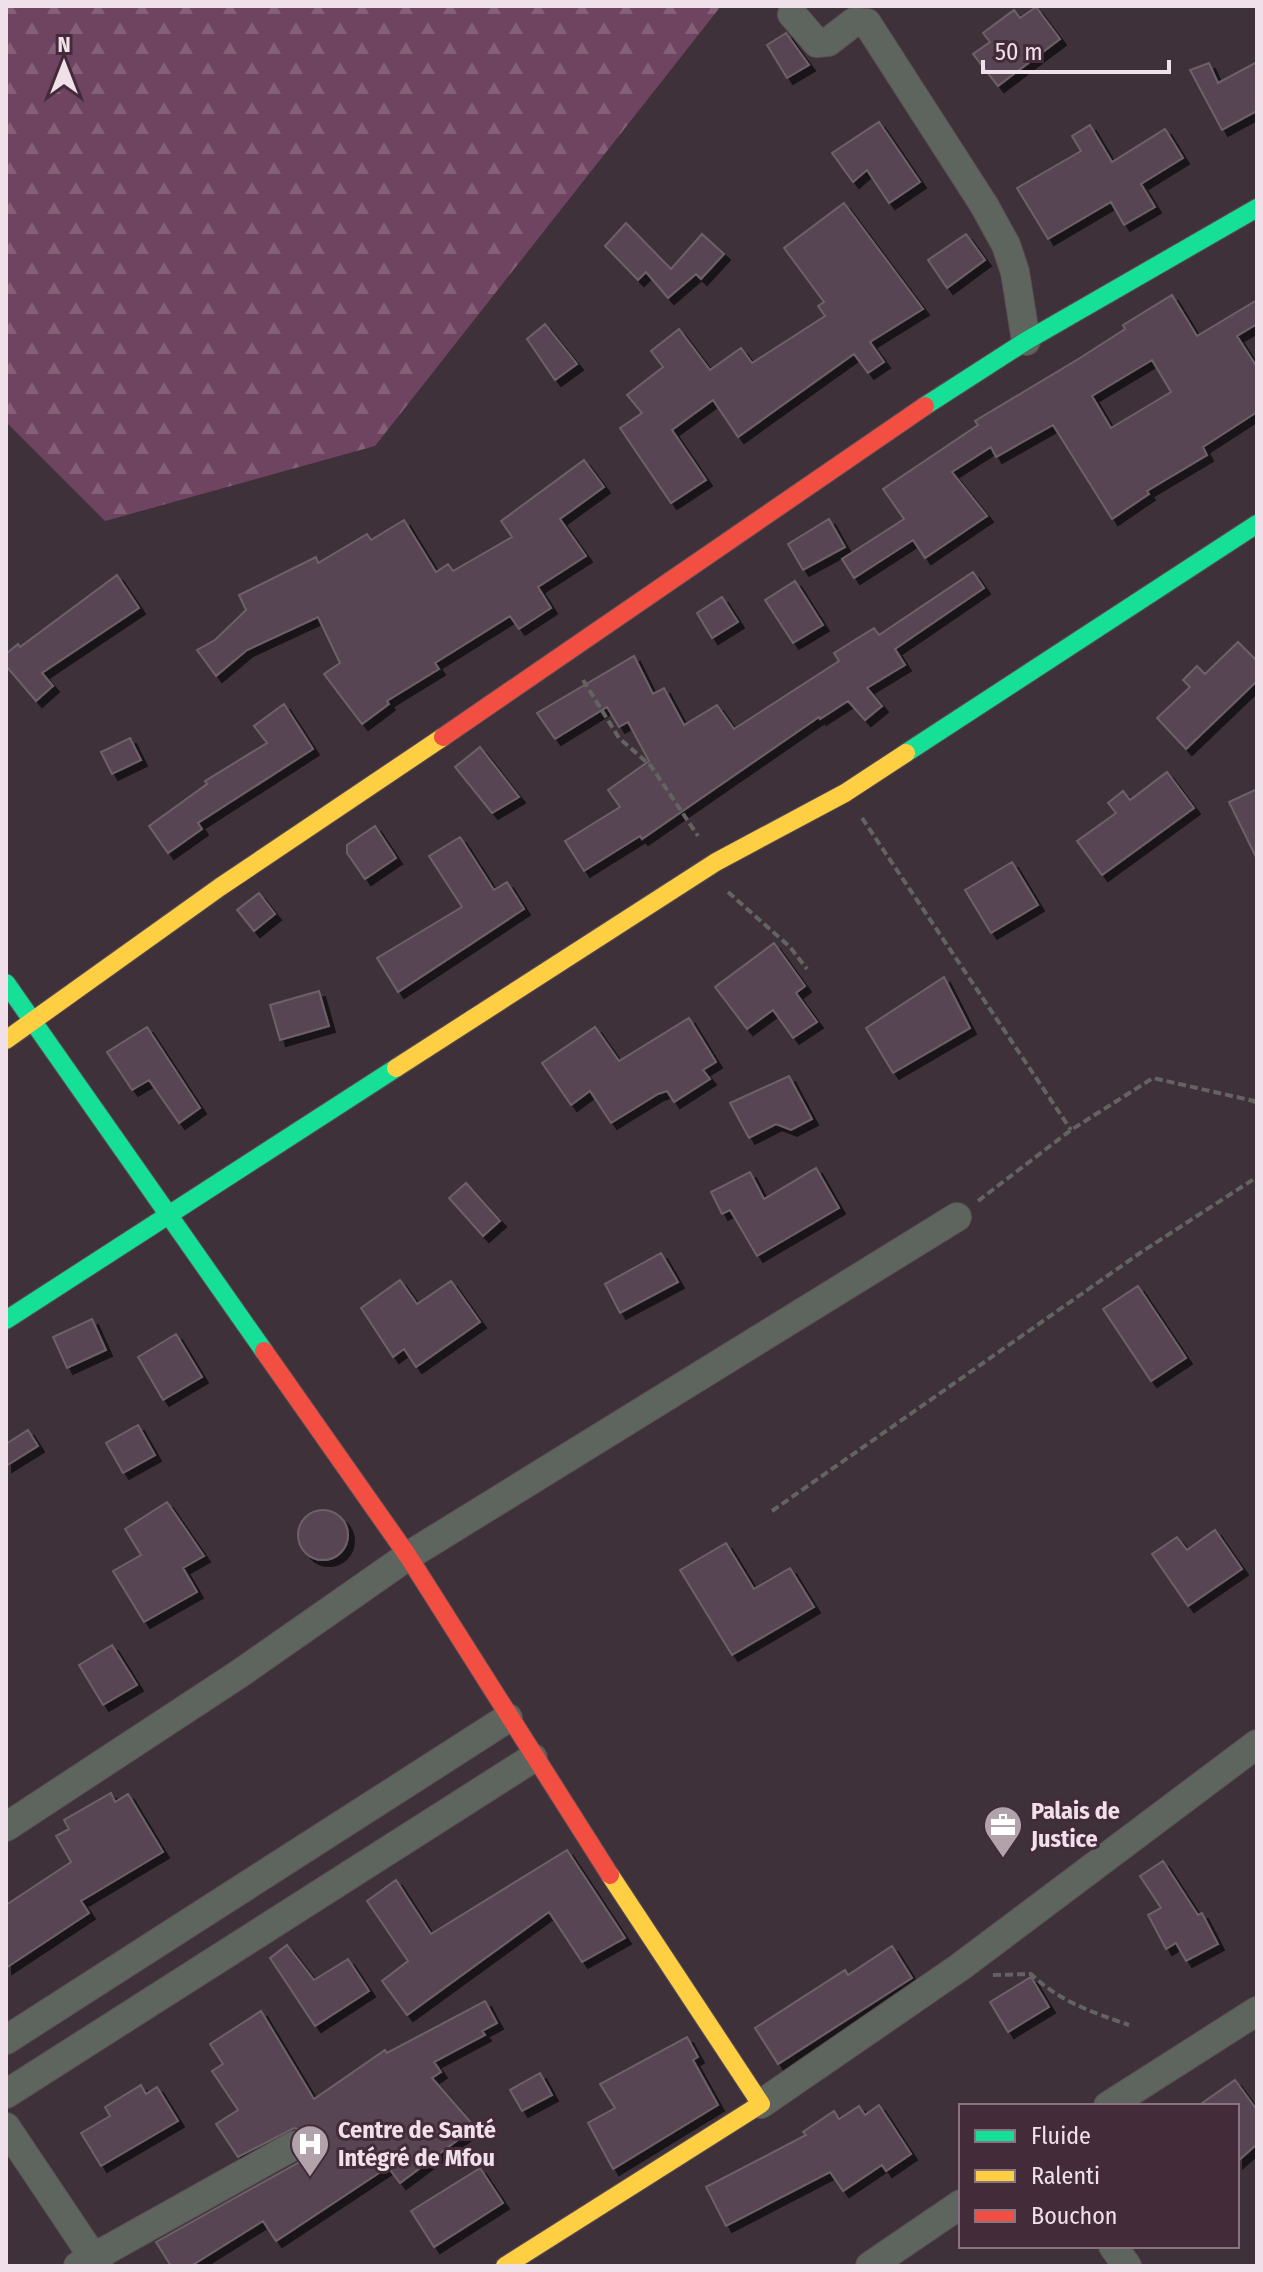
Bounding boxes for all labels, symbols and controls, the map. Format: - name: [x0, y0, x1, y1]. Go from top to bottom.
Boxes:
- north arrow: [24, 24, 104, 104]
- scale bar: [983, 24, 1169, 74]
- text: N: [57, 31, 71, 58]
- text: 50 m: [995, 38, 1043, 66]
- place label: Palais de Justice: [1030, 1797, 1120, 1853]
- office icon: Palais de Justice: [982, 1804, 1024, 1859]
- legend: [959, 2104, 1239, 2248]
- place label: Centre de Santé Intégré de Mfou: [338, 2116, 496, 2172]
- text: Fluide: [1031, 2122, 1091, 2150]
- hospital icon: Centre de Santé Intégré de Mfou: [289, 2123, 331, 2178]
- text: Ralenti: [1031, 2162, 1100, 2190]
- text: Bouchon: [1031, 2202, 1118, 2230]

